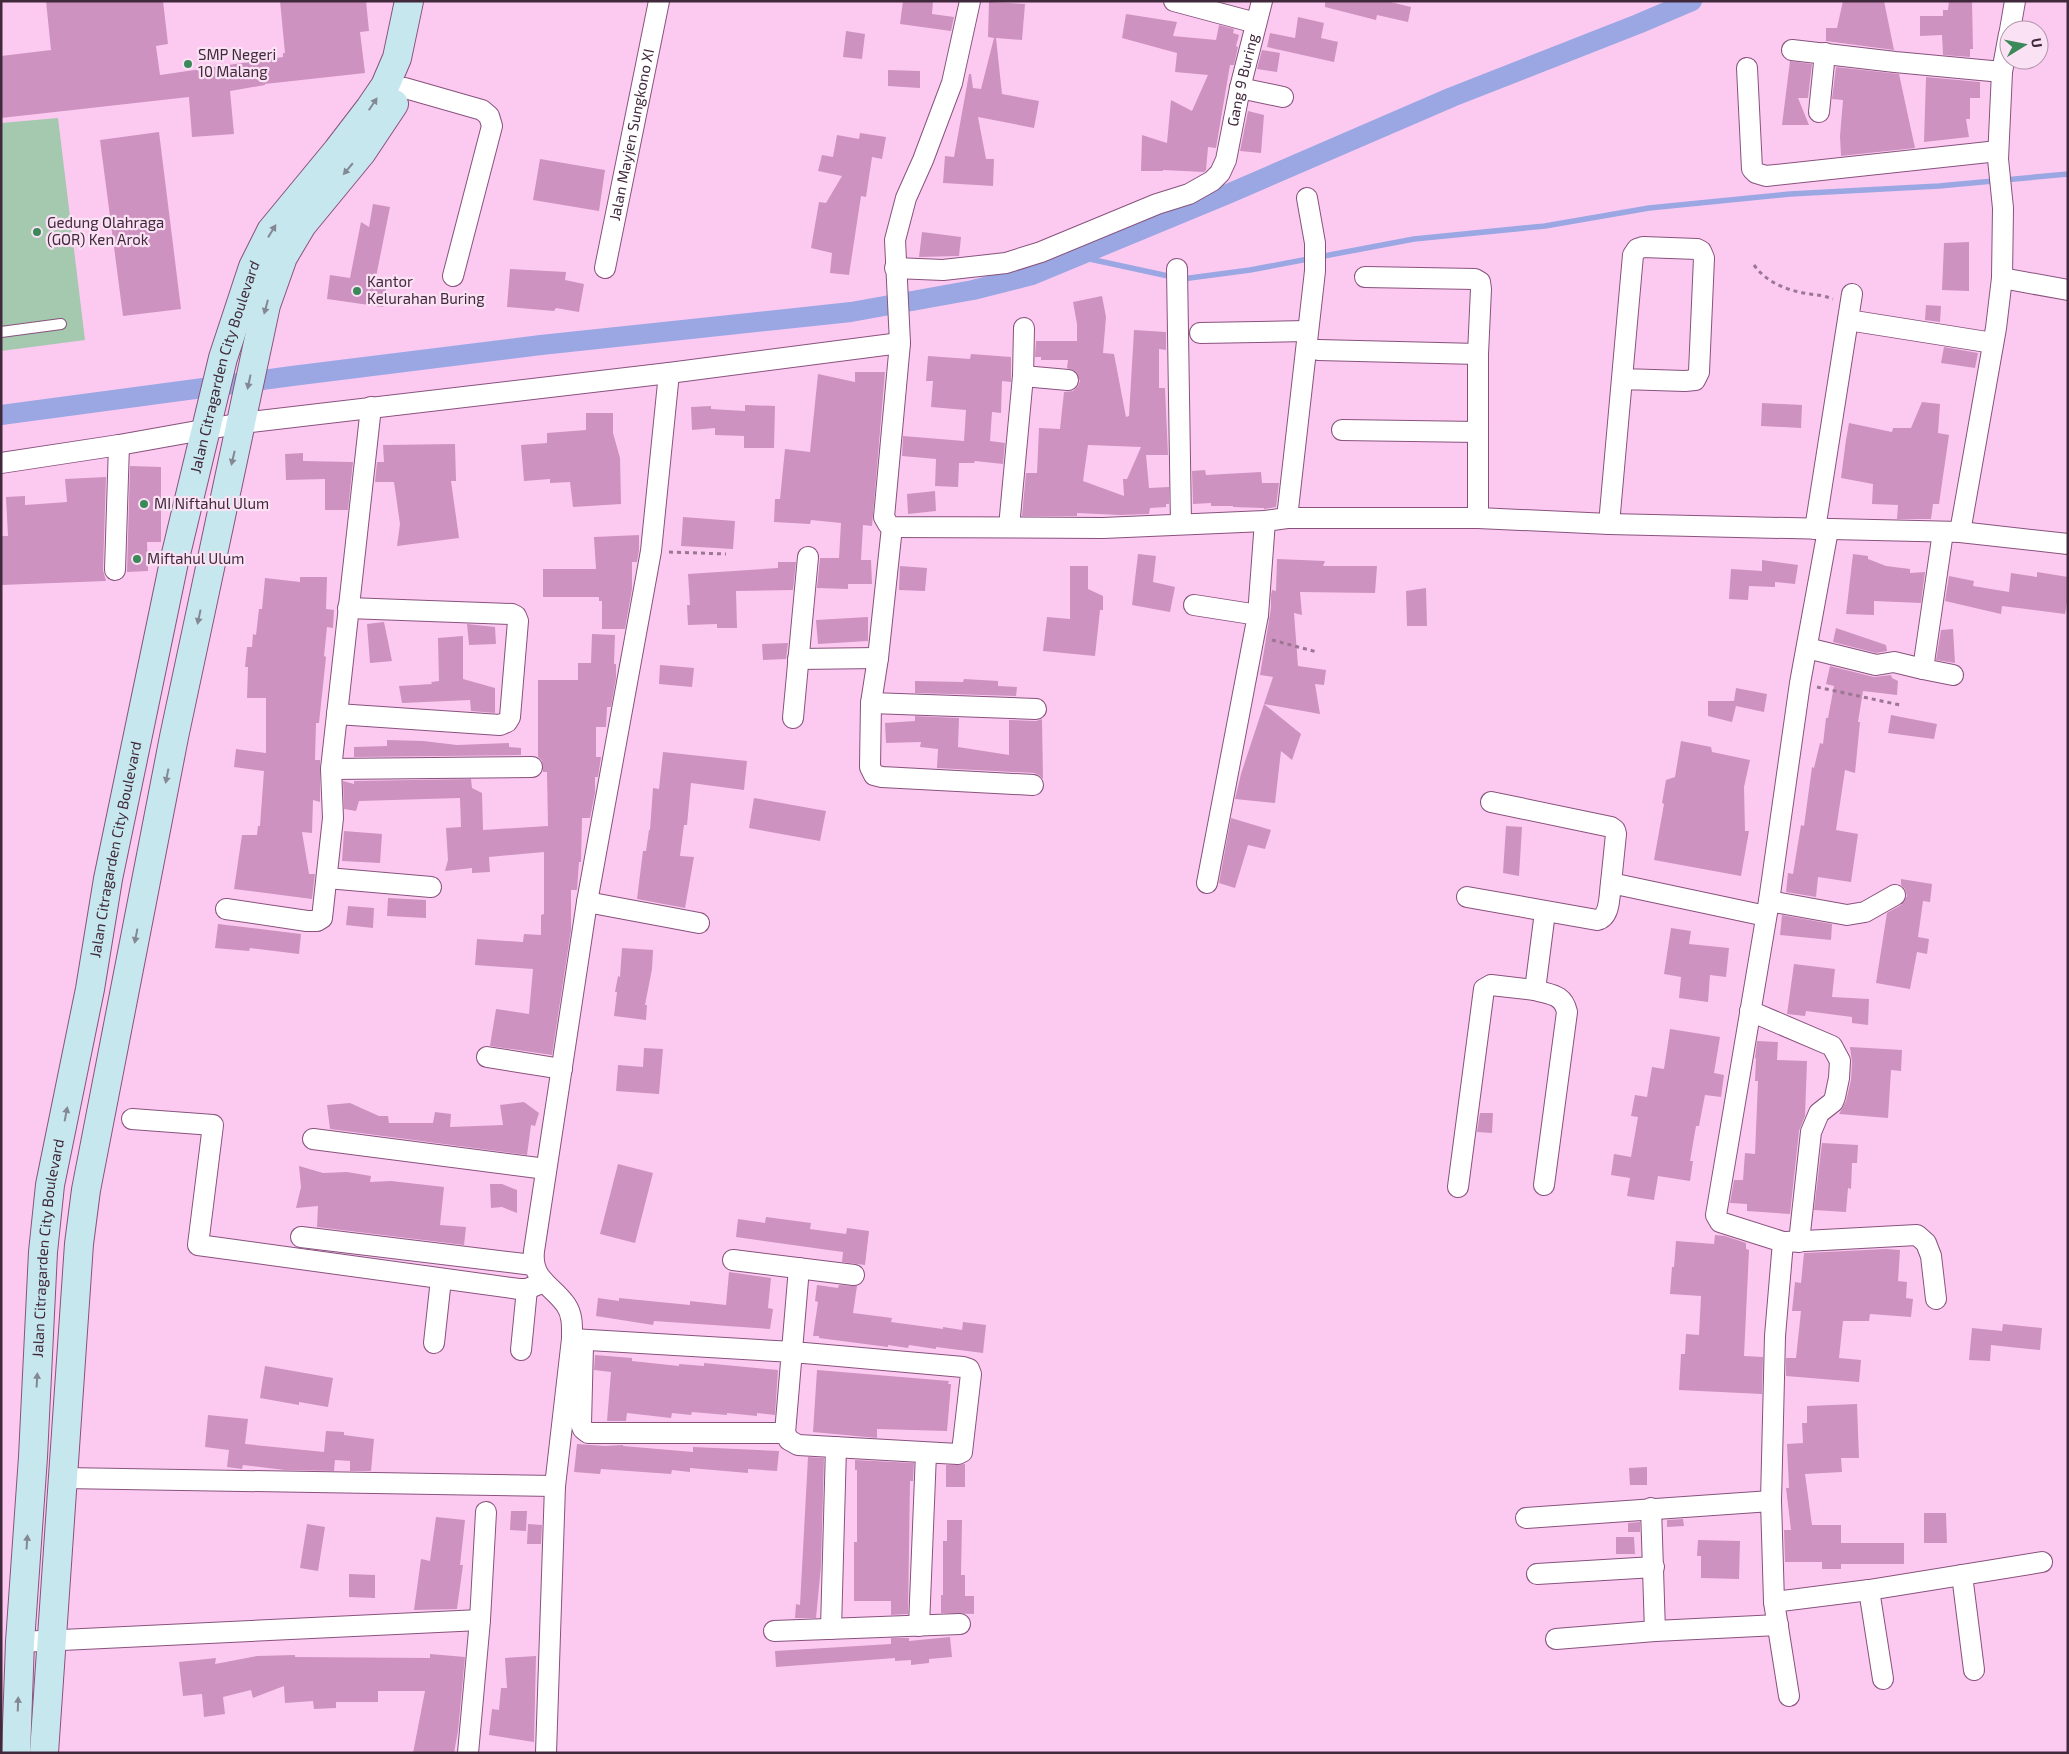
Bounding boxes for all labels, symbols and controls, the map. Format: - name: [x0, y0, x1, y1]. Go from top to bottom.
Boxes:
- north arrow: [1999, 20, 2049, 70]
- street label: Gang 9 Buring: [1223, 31, 1262, 128]
- text: U: [2028, 36, 2047, 49]
- place label: SMP Negeri 10 Malang: [198, 45, 276, 80]
- street label: Jalan Mayjen Sungkono XI: [605, 47, 657, 222]
- marker: SMP Negeri 10 Malang: [182, 58, 194, 70]
- one-way arrow: [368, 97, 377, 111]
- one-way arrow: [343, 162, 354, 175]
- place label: Gedung Olahraga (GOR) Ken Arok: [47, 213, 164, 248]
- one-way arrow: [267, 225, 276, 238]
- marker: Gedung Olahraga (GOR) Ken Arok: [31, 226, 43, 238]
- street label: Jalan Citragarden City Boulevard: [186, 257, 263, 475]
- place label: Kantor Kelurahan Buring: [367, 272, 485, 307]
- marker: Kantor Kelurahan Buring: [351, 285, 363, 297]
- one-way arrow: [261, 300, 269, 315]
- one-way arrow: [245, 374, 253, 389]
- one-way arrow: [229, 451, 237, 466]
- place label: MI Niftahul Ulum: [154, 494, 269, 512]
- marker: MI Niftahul Ulum: [138, 498, 150, 510]
- place label: Miftahul Ulum: [147, 549, 244, 567]
- marker: Miftahul Ulum: [131, 553, 143, 565]
- one-way arrow: [195, 610, 203, 625]
- street label: Jalan Citragarden City Boulevard: [85, 739, 144, 959]
- one-way arrow: [162, 769, 170, 785]
- one-way arrow: [131, 928, 139, 944]
- one-way arrow: [62, 1107, 70, 1122]
- street label: Jalan Citragarden City Boulevard: [28, 1137, 67, 1358]
- one-way arrow: [33, 1371, 41, 1387]
- one-way arrow: [23, 1534, 31, 1550]
- one-way arrow: [14, 1696, 22, 1712]

